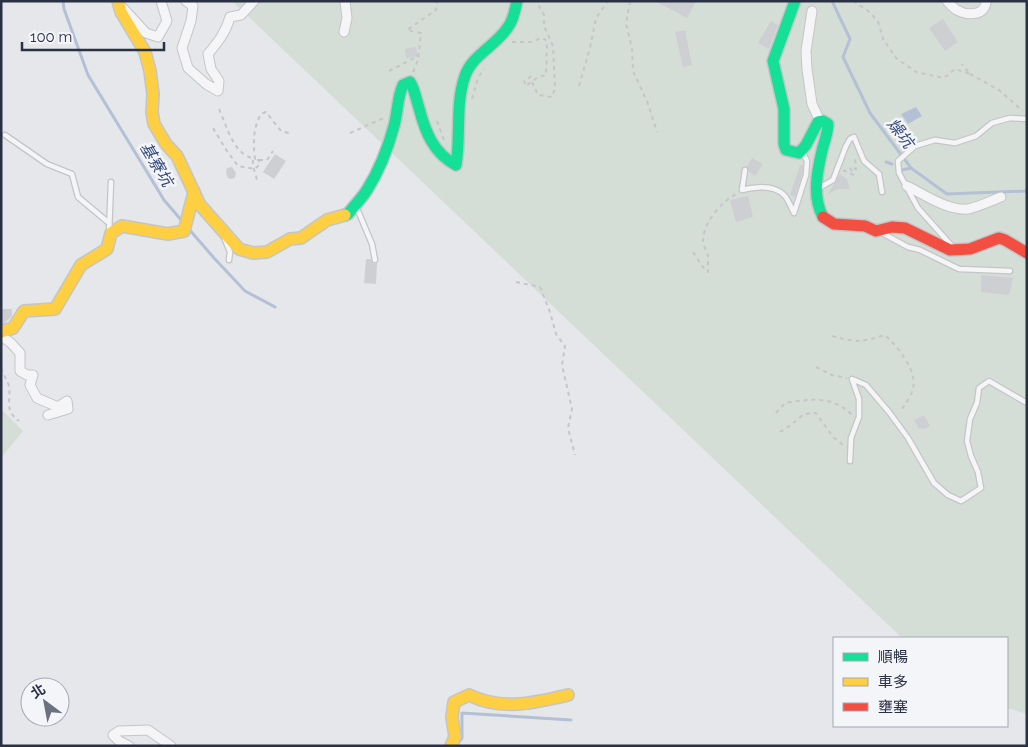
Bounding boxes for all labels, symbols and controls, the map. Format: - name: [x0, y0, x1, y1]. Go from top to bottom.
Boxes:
- scale bar: [22, 20, 165, 52]
- text: 100 m: [30, 28, 72, 46]
- water label: 燥坑: [883, 115, 919, 153]
- water label: 基寮坑: [136, 139, 178, 191]
- legend: [833, 637, 1008, 727]
- text: 順暢: [878, 648, 908, 666]
- text: 車多: [878, 673, 908, 691]
- north arrow: [20, 677, 70, 727]
- text: 北: [28, 680, 48, 701]
- text: 壅塞: [878, 698, 908, 716]

